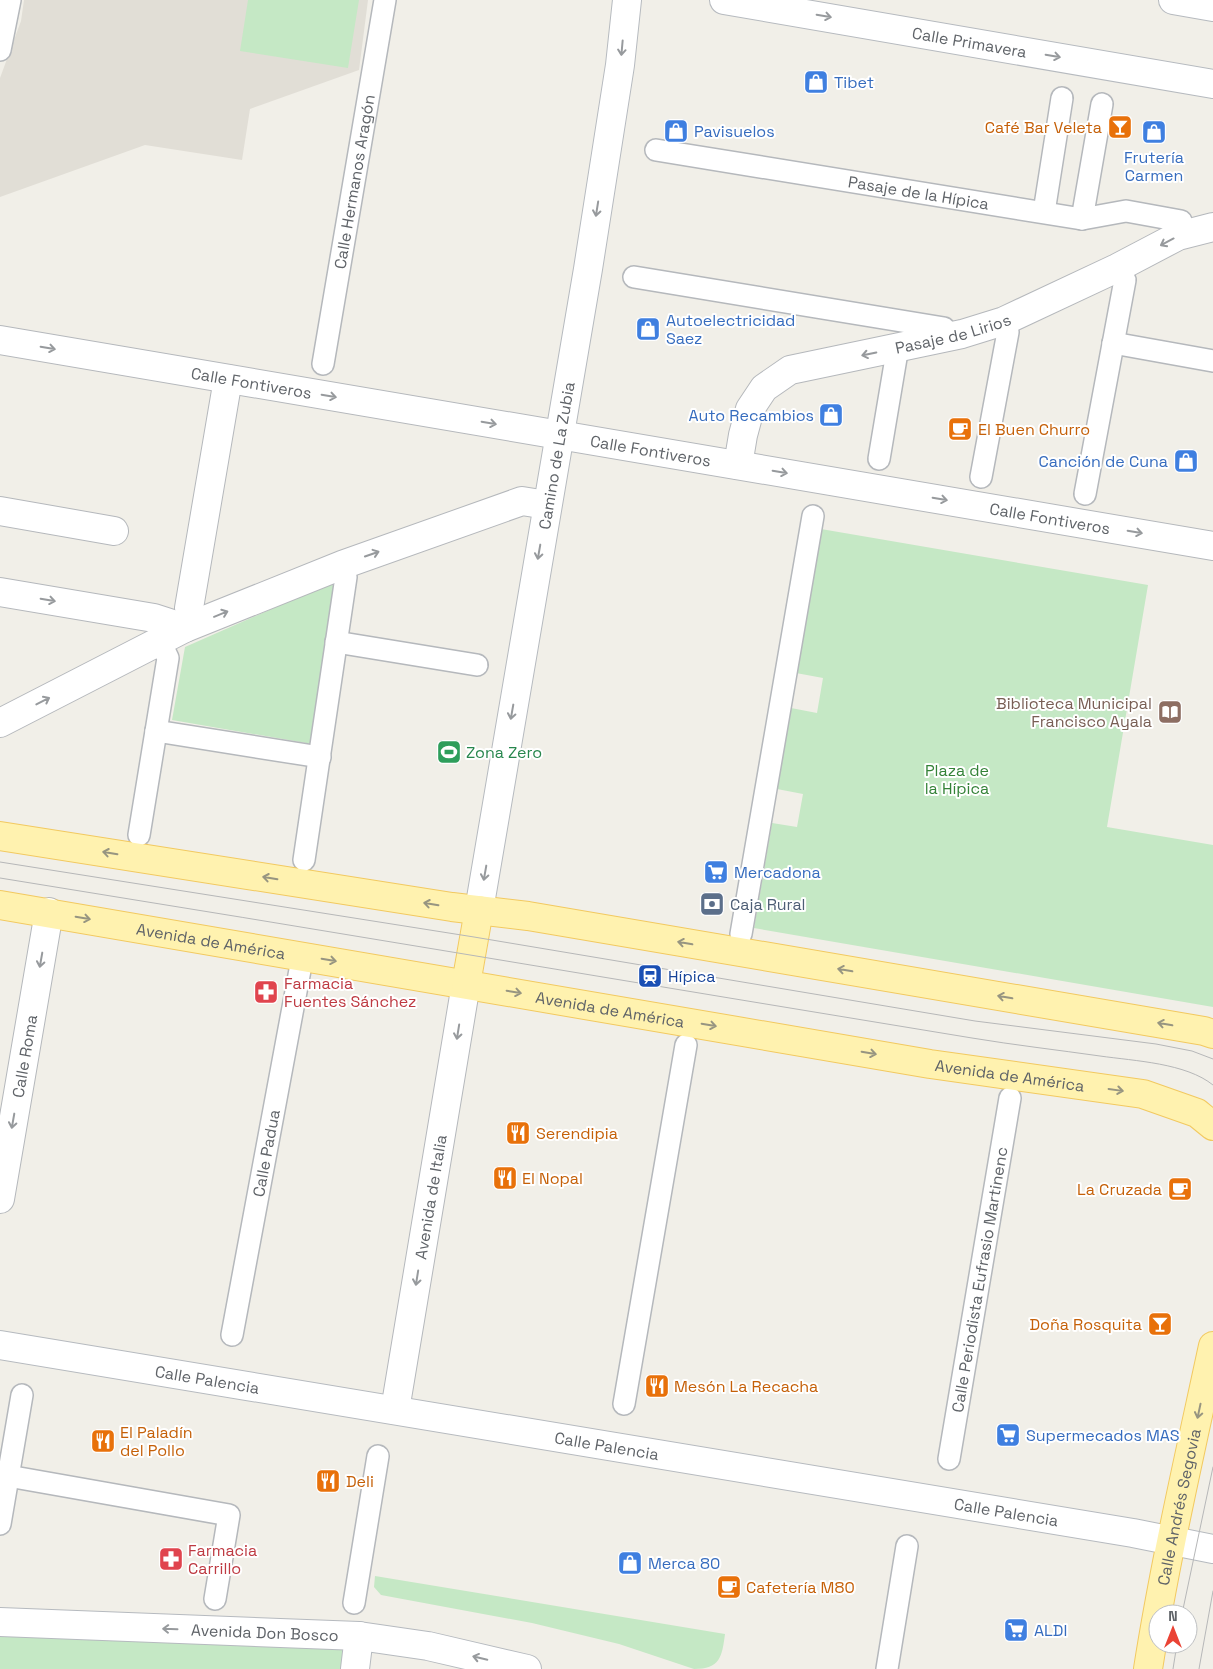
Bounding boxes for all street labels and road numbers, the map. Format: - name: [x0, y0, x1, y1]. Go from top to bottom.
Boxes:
- street label: Calle Primavera: [910, 22, 1028, 63]
- street label: Calle Hermanos Aragón: [329, 93, 380, 271]
- street label: Pasaje de la Hípica: [847, 171, 990, 215]
- street label: Pasaje de Lirios: [893, 309, 1014, 359]
- street label: Calle Fontiveros: [189, 363, 313, 404]
- street label: Camino de La Zubia: [534, 380, 580, 531]
- street label: Calle Fontiveros: [589, 430, 713, 472]
- street label: Calle Fontiveros: [988, 498, 1112, 539]
- street label: Avenida de América: [135, 919, 287, 965]
- street label: Avenida de América: [534, 987, 686, 1033]
- street label: Calle Roma: [7, 1013, 42, 1099]
- street label: Avenida de América: [934, 1055, 1086, 1097]
- street label: Calle Padua: [248, 1108, 285, 1199]
- street label: Avenida de Italia: [410, 1133, 452, 1261]
- street label: Calle Periodista Eufrasio Martinenc: [947, 1145, 1013, 1414]
- street label: Calle Palencia: [153, 1361, 261, 1399]
- street label: Calle Palencia: [553, 1427, 660, 1465]
- street label: Calle Andrés Segovia: [1153, 1427, 1206, 1587]
- street label: Calle Palencia: [952, 1493, 1060, 1531]
- street label: Avenida Don Bosco: [191, 1619, 339, 1646]

